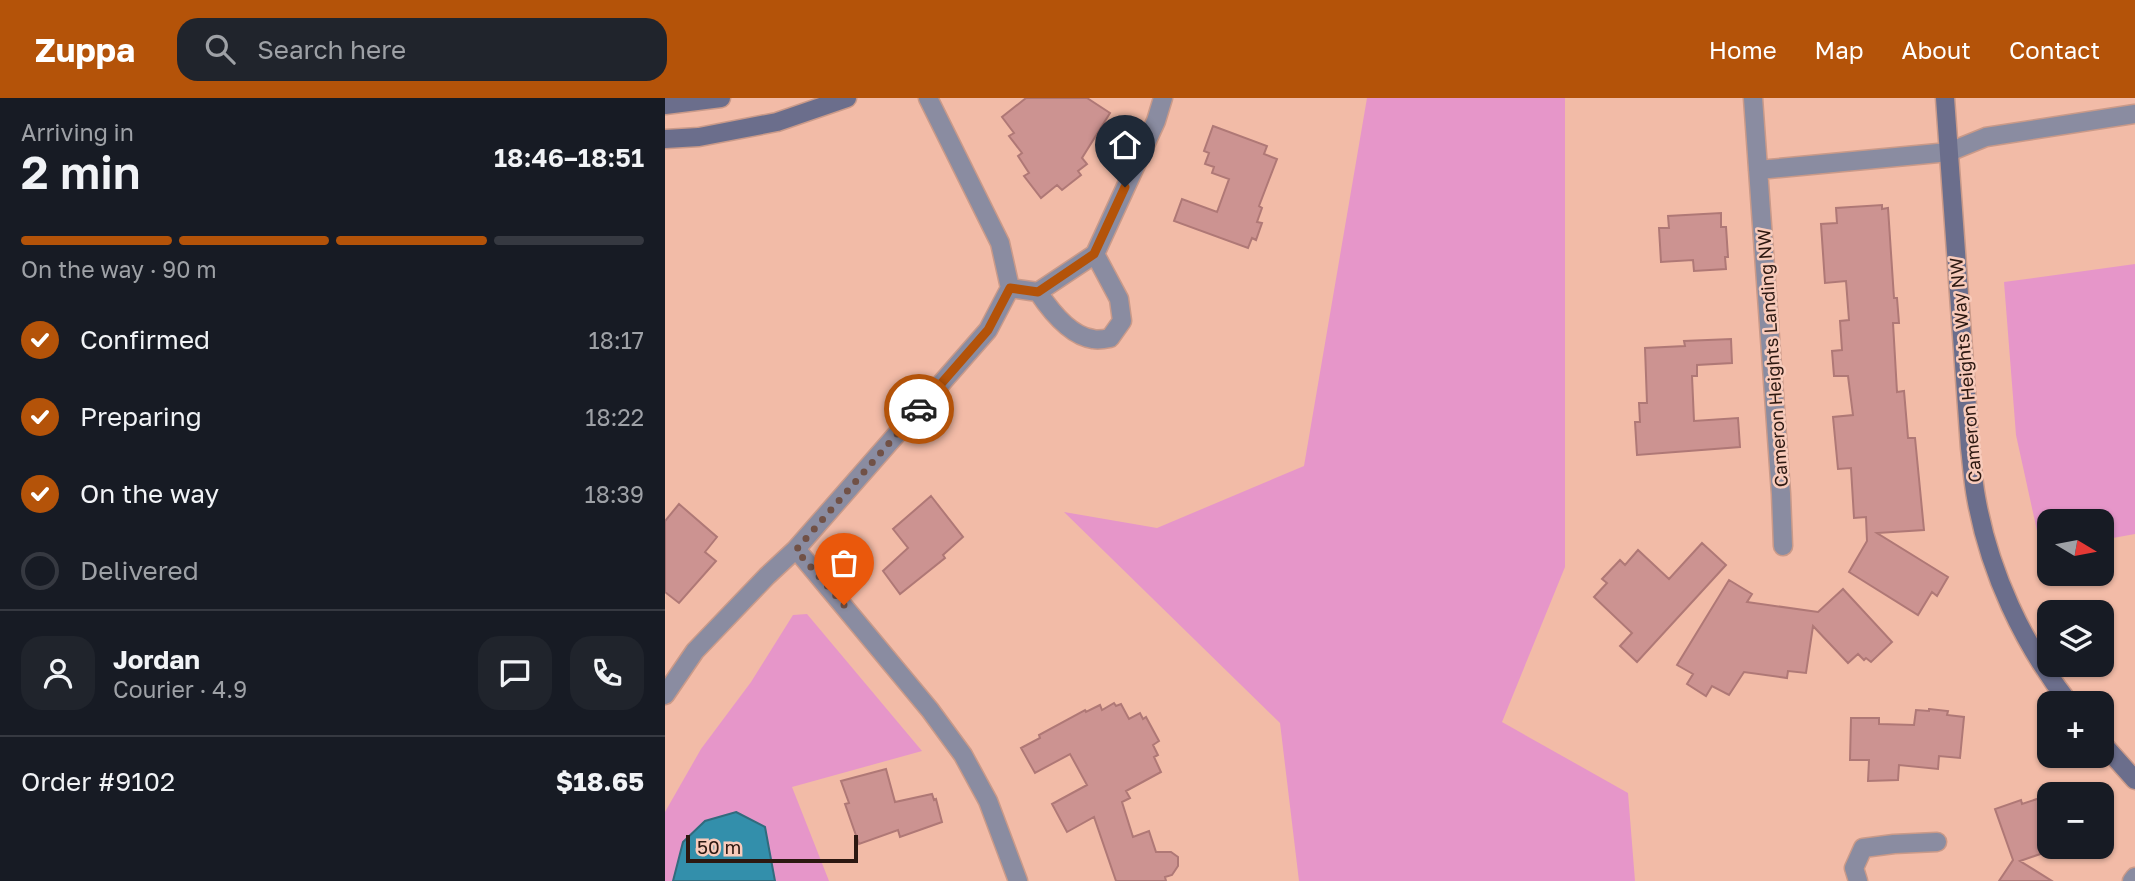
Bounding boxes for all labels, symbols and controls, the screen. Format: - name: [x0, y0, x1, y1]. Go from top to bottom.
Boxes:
- search box: [177, 18, 667, 81]
- text: Zuppa: [35, 30, 135, 69]
- icon: search: [201, 30, 239, 68]
- text: Search here: [257, 34, 406, 65]
- text: Home: [1709, 35, 1777, 64]
- text: Map: [1815, 35, 1864, 64]
- text: About: [1902, 35, 1971, 64]
- text: Contact: [2009, 35, 2100, 64]
- pin: [1095, 115, 1155, 187]
- text: Arriving in: [21, 118, 134, 146]
- icon: home: [1106, 126, 1144, 164]
- text: 18:46–18:51: [494, 142, 644, 173]
- text: 2 min: [21, 144, 141, 199]
- street label: Cameron Heights Landing NW: [1752, 228, 1792, 488]
- text: On the way · 90 m: [21, 255, 217, 283]
- street label: Cameron Heights Way NW: [1944, 256, 1986, 484]
- icon: check: [21, 321, 59, 359]
- text: Confirmed: [80, 324, 210, 355]
- text: 18:17: [589, 326, 644, 354]
- courier: [884, 374, 954, 444]
- icon: car: [900, 390, 938, 428]
- icon: check: [21, 398, 59, 436]
- text: Preparing: [80, 401, 202, 432]
- text: 18:22: [585, 403, 644, 431]
- icon: check: [21, 475, 59, 513]
- text: On the way: [80, 478, 219, 509]
- text: 18:39: [585, 480, 644, 508]
- north arrow: [2037, 509, 2114, 586]
- map controls: [2037, 509, 2114, 859]
- pin: [814, 533, 874, 605]
- icon: bag: [825, 544, 863, 582]
- text: Delivered: [80, 555, 199, 586]
- button: layers: [2037, 600, 2114, 677]
- button: person: [21, 636, 95, 710]
- button: chat: [478, 636, 552, 710]
- button: phone: [570, 636, 644, 710]
- text: Jordan: [113, 644, 200, 675]
- text: Courier · 4.9: [113, 675, 247, 703]
- button: +: [2037, 691, 2114, 768]
- text: Order #9102: [21, 766, 175, 797]
- text: $18.65: [556, 766, 644, 797]
- button: −: [2037, 782, 2114, 859]
- scale bar: [686, 832, 857, 864]
- text: 50 m: [697, 835, 741, 858]

